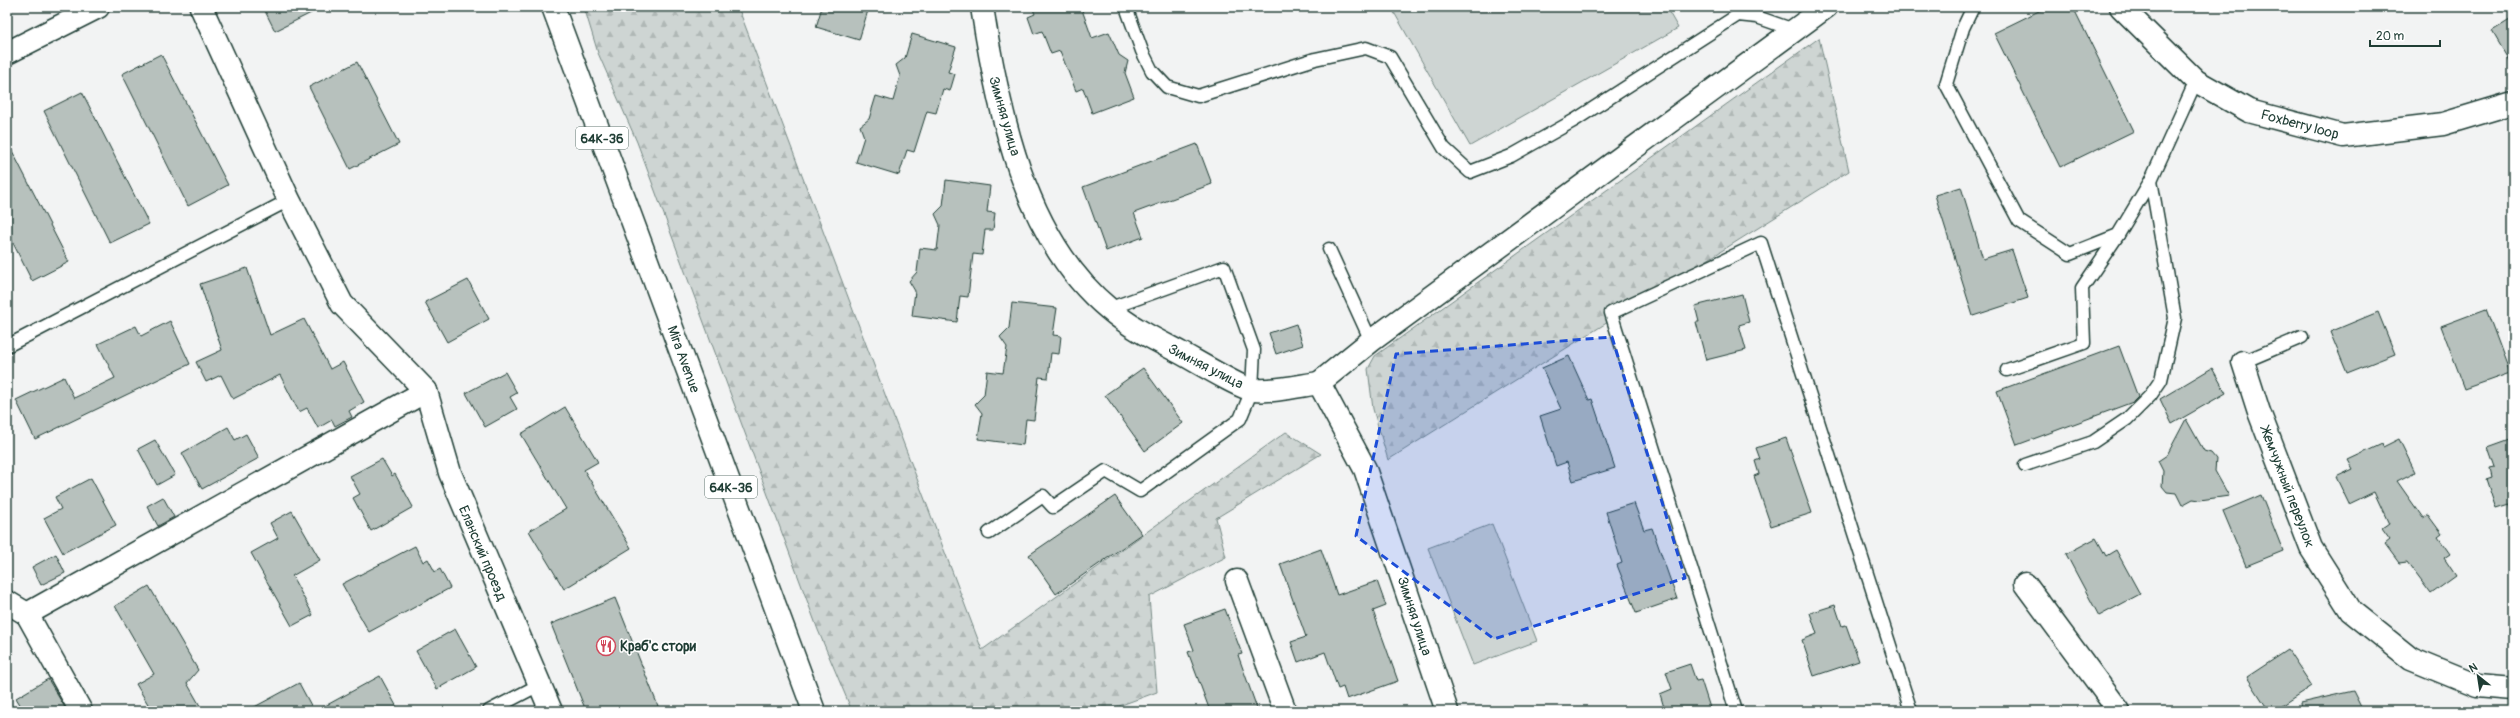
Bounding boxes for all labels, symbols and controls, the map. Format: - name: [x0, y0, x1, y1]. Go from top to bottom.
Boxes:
- scale bar: [2370, 22, 2440, 48]
- text: 20 m: [2376, 29, 2405, 44]
- street label: Зимняя улица: [985, 74, 1024, 158]
- street label: Foxberry loop: [2259, 106, 2341, 143]
- road number: 64К-36: [576, 127, 628, 149]
- street label: Mira Avenue: [664, 323, 704, 395]
- street label: Зимняя улица: [1165, 340, 1246, 393]
- street label: Жемчужный переулок: [2256, 423, 2318, 550]
- road number: 64К-36: [705, 476, 757, 498]
- street label: Еланский проезд: [455, 503, 510, 604]
- street label: Зимняя улица: [1394, 575, 1435, 658]
- restaurant icon: Краб'с стори: [595, 635, 617, 657]
- place label: Краб'с стори: [620, 638, 697, 655]
- north arrow: [2458, 656, 2498, 696]
- text: N: [2467, 660, 2480, 675]

